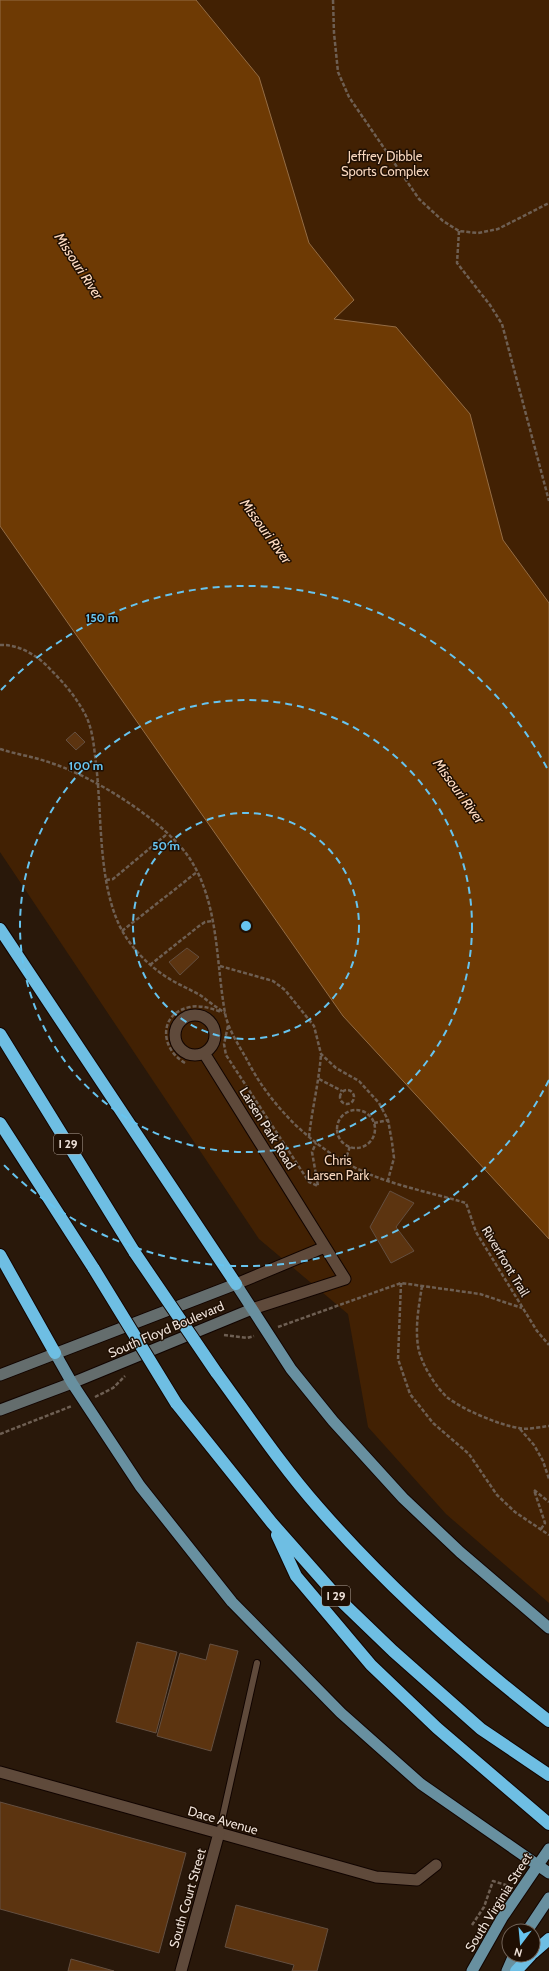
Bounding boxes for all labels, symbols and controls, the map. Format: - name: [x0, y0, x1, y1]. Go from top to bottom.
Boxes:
- park label: Jeffrey Dibble Sports Complex: [341, 148, 430, 179]
- water label: Missouri River: [50, 228, 108, 303]
- water label: Missouri River: [236, 494, 296, 568]
- text: 150 m: [86, 610, 118, 625]
- water label: Missouri River: [429, 754, 489, 828]
- text: 100 m: [69, 758, 103, 773]
- text: 50 m: [152, 838, 180, 853]
- centre of rings: [239, 919, 253, 933]
- street label: Larsen Park Road: [236, 1084, 300, 1172]
- road number: I 29: [54, 1134, 82, 1154]
- park label: Chris Larsen Park: [307, 1152, 369, 1183]
- street label: Riverfront Trail: [479, 1223, 533, 1299]
- street label: South Floyd Boulevard: [106, 1297, 226, 1361]
- road number: I 29: [322, 1586, 350, 1606]
- street label: Dace Avenue: [186, 1802, 260, 1838]
- street label: South Court Street: [165, 1846, 209, 1949]
- street label: South Virginia Street: [461, 1849, 535, 1954]
- north arrow: [501, 1923, 541, 1963]
- text: N: [513, 1945, 524, 1960]

